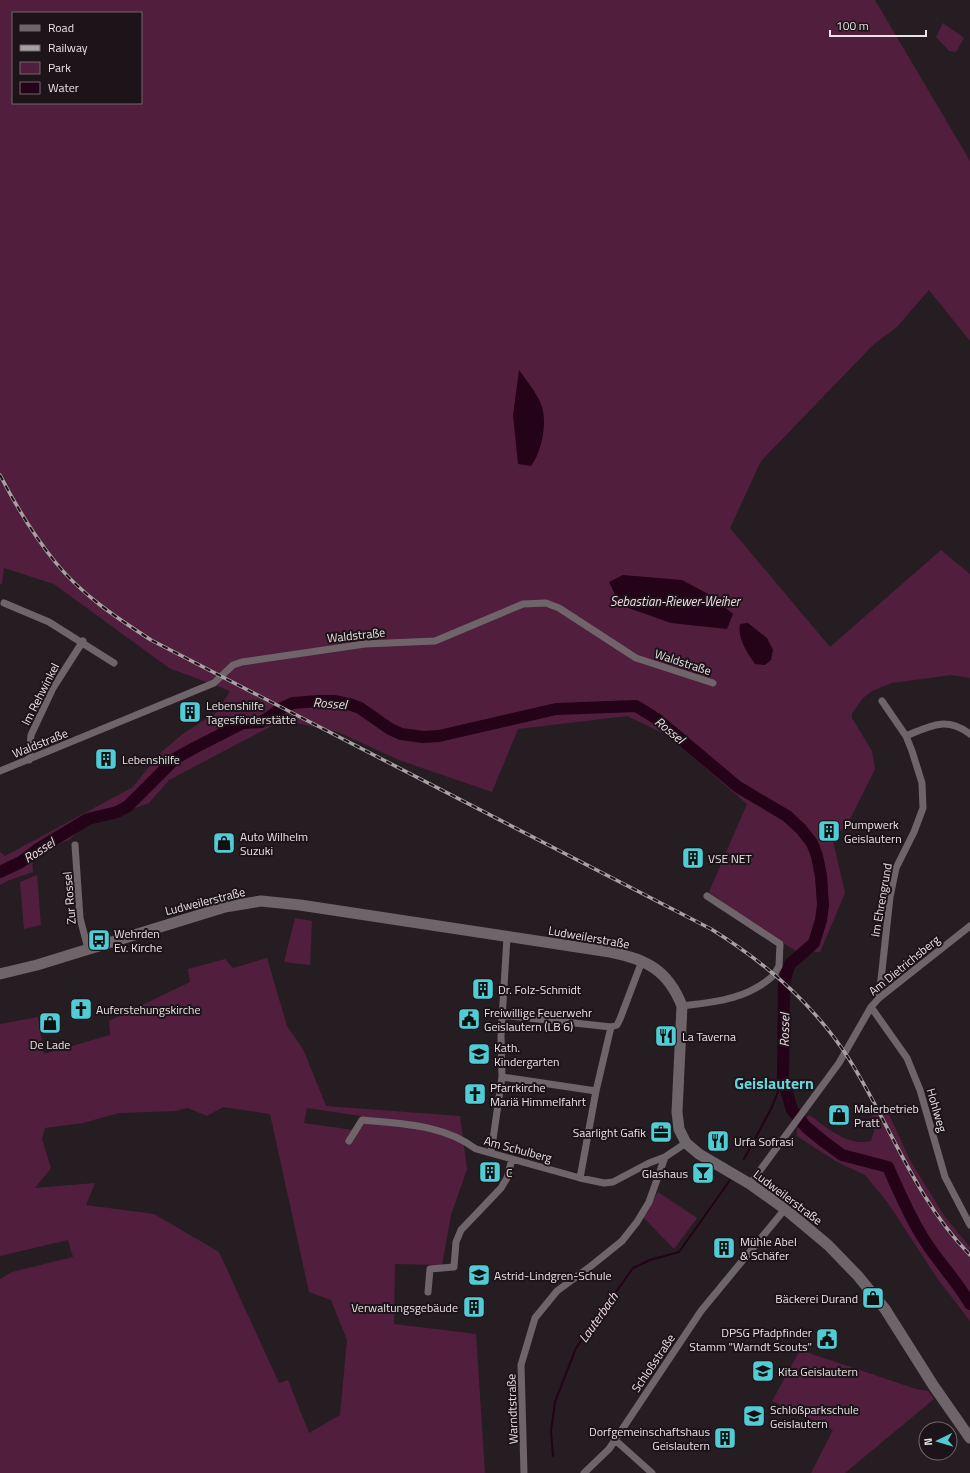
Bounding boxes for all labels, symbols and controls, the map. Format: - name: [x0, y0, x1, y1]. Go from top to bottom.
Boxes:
- legend: [12, 12, 142, 104]
- scale bar: [830, 12, 926, 38]
- text: 100 m: [836, 16, 869, 35]
- text: Road: [48, 18, 74, 37]
- text: Railway: [48, 38, 88, 57]
- text: Park: [48, 58, 71, 77]
- text: Water: [48, 78, 79, 97]
- water label: Sebastian-Riewer-Weiher: [610, 591, 742, 611]
- street label: Waldstraße: [326, 622, 386, 648]
- street label: Waldstraße: [652, 644, 714, 680]
- street label: Im Rehwinkel: [16, 659, 64, 729]
- water label: Rossel: [313, 692, 350, 714]
- place label: Lebenshilfe Tagesförderstätte: [206, 696, 296, 729]
- building icon: Lebenshilfe Tagesförderstätte: [177, 699, 203, 725]
- water label: Rossel: [651, 712, 691, 750]
- street label: Waldstraße: [9, 723, 71, 763]
- building icon: Lebenshilfe: [93, 746, 119, 772]
- place label: Lebenshilfe: [122, 750, 180, 769]
- place label: Pumpwerk Geislautern: [844, 815, 902, 848]
- building icon: Pumpwerk Geislautern: [816, 818, 842, 844]
- place label: Auto Wilhelm Suzuki: [240, 827, 308, 860]
- shop icon: Auto Wilhelm Suzuki: [211, 830, 237, 856]
- water label: Rossel: [19, 831, 60, 868]
- building icon: VSE NET: [680, 845, 706, 871]
- place label: VSE NET: [708, 849, 752, 868]
- street label: Im Ehrengrund: [865, 862, 897, 938]
- street label: Zur Rossel: [57, 871, 81, 925]
- street label: Ludweilerstraße: [163, 882, 247, 920]
- street label: Ludweilerstraße: [547, 921, 631, 953]
- place label: Wehrden Ev. Kirche: [114, 924, 162, 957]
- bus stop icon: Wehrden Ev. Kirche: [86, 927, 112, 953]
- street label: Am Dietrichsberg: [864, 930, 944, 1000]
- building icon: Dr. Folz-Schmidt: [470, 976, 496, 1002]
- place label: Dr. Folz-Schmidt: [498, 980, 582, 999]
- church icon: Auferstehungskirche: [68, 996, 94, 1022]
- place label: Auferstehungskirche: [96, 1000, 201, 1019]
- place label: Freiwillige Feuerwehr Geislautern (LB 6): [484, 1003, 592, 1036]
- public building icon: Freiwillige Feuerwehr Geislautern (LB 6): [456, 1006, 482, 1032]
- shop icon: De Lade: [37, 1010, 63, 1036]
- water label: Rossel: [774, 1011, 794, 1047]
- restaurant icon: La Taverna: [653, 1023, 679, 1049]
- place label: La Taverna: [682, 1027, 736, 1046]
- place label: De Lade: [30, 1035, 70, 1054]
- place label: Kath. Kindergarten: [494, 1038, 559, 1071]
- school or university icon: Kath. Kindergarten: [466, 1041, 492, 1067]
- district label: Geislautern: [734, 1071, 814, 1095]
- place label: Pfarrkirche Mariä Himmelfahrt: [490, 1078, 587, 1111]
- church icon: Pfarrkirche Mariä Himmelfahrt: [462, 1081, 488, 1107]
- street label: Hohlweg: [922, 1086, 952, 1134]
- place label: Malerbetrieb Pratt: [854, 1099, 919, 1132]
- shop icon: Malerbetrieb Pratt: [826, 1102, 852, 1128]
- office icon: Saarlight Gafik: [648, 1119, 674, 1145]
- place label: Saarlight Gafik: [573, 1123, 646, 1142]
- restaurant icon: Urfa Sofrasi: [705, 1128, 731, 1154]
- street label: Am Schulberg: [482, 1131, 554, 1167]
- place label: Urfa Sofrasi: [734, 1132, 794, 1151]
- building icon: C: [477, 1159, 503, 1185]
- bar icon: Glashaus: [690, 1160, 716, 1186]
- place label: C: [506, 1163, 513, 1182]
- place label: Glashaus: [642, 1164, 688, 1183]
- street label: Ludweilerstraße: [750, 1165, 826, 1229]
- place label: Mühle Abel & Schäfer: [740, 1232, 797, 1265]
- building icon: Mühle Abel & Schäfer: [711, 1235, 737, 1261]
- school or university icon: Astrid-Lindgren-Schule: [466, 1262, 492, 1288]
- place label: Astrid-Lindgren-Schule: [494, 1266, 612, 1285]
- shop icon: Bäckerei Durand: [860, 1285, 886, 1311]
- water label: Lauterbach: [573, 1287, 623, 1346]
- place label: Bäckerei Durand: [775, 1289, 858, 1308]
- building icon: Verwaltungsgebäude: [461, 1294, 487, 1320]
- place label: Verwaltungsgebäude: [351, 1298, 458, 1317]
- place label: DPSG Pfadpfinder Stamm "Warndt Scouts": [689, 1323, 812, 1356]
- public building icon: DPSG Pfadpfinder Stamm "Warndt Scouts": [814, 1326, 840, 1352]
- street label: Schloßstraße: [626, 1330, 680, 1396]
- school or university icon: Kita Geislautern: [750, 1358, 776, 1384]
- place label: Kita Geislautern: [778, 1362, 858, 1381]
- street label: Warndtstraße: [501, 1373, 523, 1445]
- place label: Schloßparkschule Geislautern: [770, 1400, 859, 1433]
- school or university icon: Schloßparkschule Geislautern: [741, 1403, 767, 1429]
- north arrow: [918, 1421, 958, 1461]
- place label: Dorfgemeinschaftshaus Geislautern: [589, 1422, 710, 1455]
- building icon: Dorfgemeinschaftshaus Geislautern: [712, 1425, 738, 1451]
- text: N: [920, 1437, 936, 1446]

